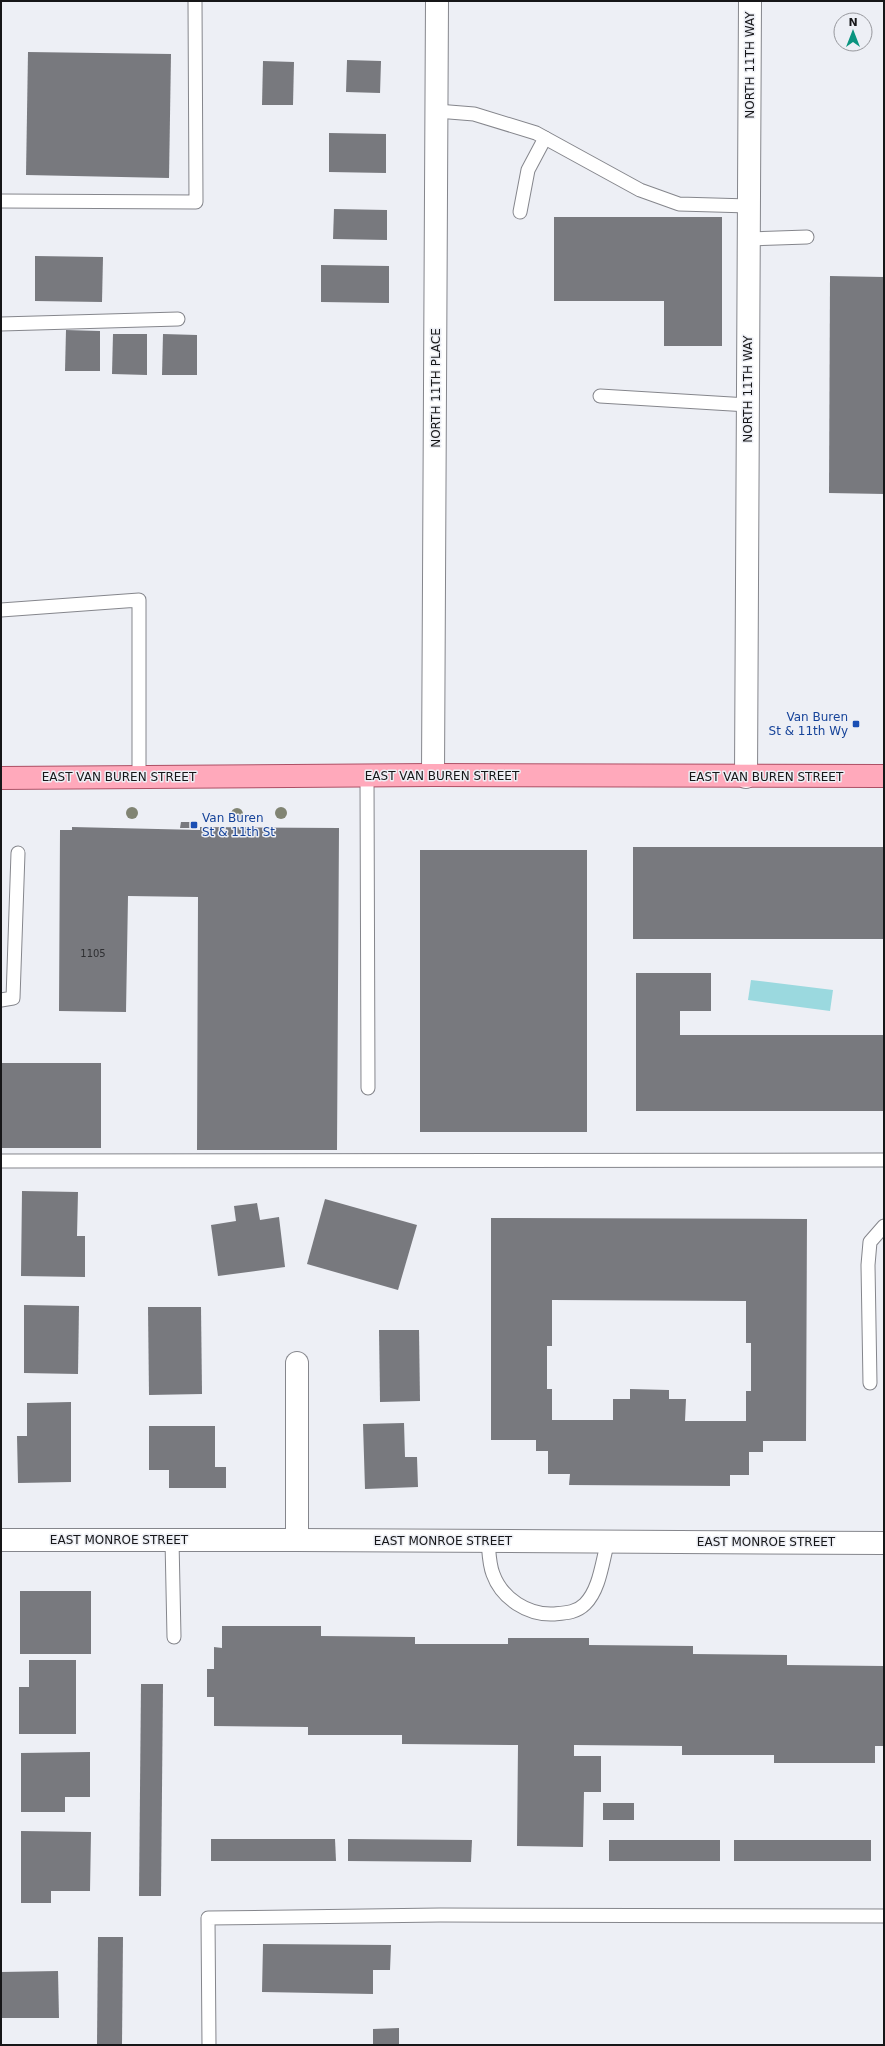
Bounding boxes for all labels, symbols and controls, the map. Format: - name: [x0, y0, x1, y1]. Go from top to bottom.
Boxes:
- street label: NORTH 11TH WAY: [743, 11, 757, 119]
- north arrow: [833, 12, 873, 52]
- text: N: [848, 16, 858, 29]
- street label: NORTH 11TH PLACE: [429, 328, 443, 448]
- street label: NORTH 11TH WAY: [741, 335, 755, 443]
- place label: Van Buren St & 11th Wy: [769, 710, 848, 738]
- marker: Van Buren St & 11th Wy: [851, 719, 861, 729]
- street label: EAST VAN BUREN STREET: [365, 769, 520, 783]
- street label: EAST VAN BUREN STREET: [42, 770, 197, 784]
- street label: EAST VAN BUREN STREET: [689, 770, 844, 784]
- place label: Van Buren St & 11th St: [202, 811, 275, 839]
- marker: Van Buren St & 11th St: [189, 820, 199, 830]
- house number: 1105: [80, 948, 106, 959]
- street label: EAST MONROE STREET: [50, 1533, 189, 1547]
- street label: EAST MONROE STREET: [374, 1534, 513, 1548]
- street label: EAST MONROE STREET: [697, 1535, 836, 1549]

